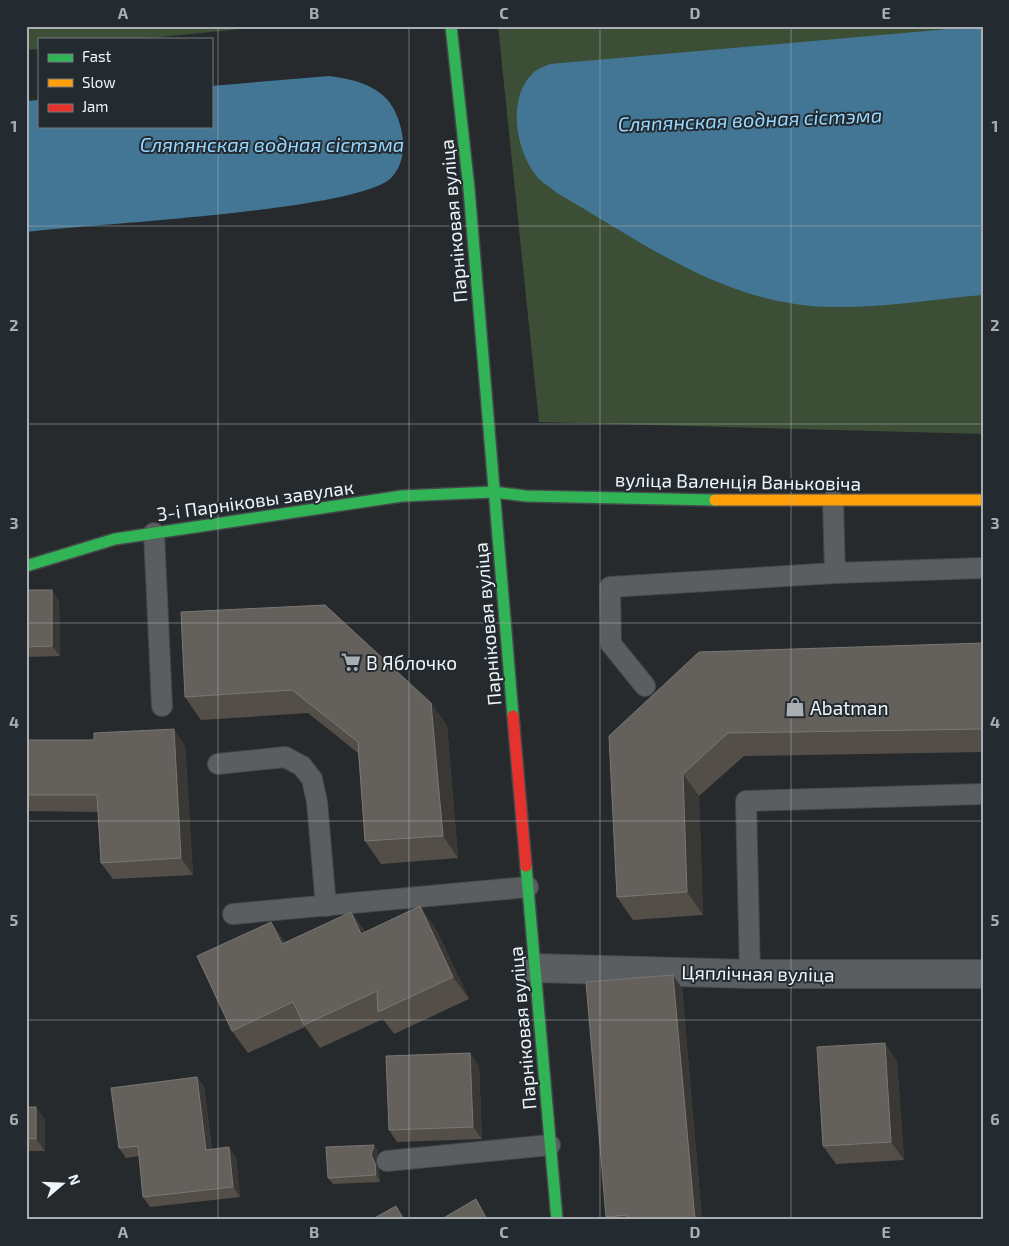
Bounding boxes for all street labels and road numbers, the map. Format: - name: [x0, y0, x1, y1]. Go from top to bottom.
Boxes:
- street label: Парніковая вуліца: [434, 138, 473, 304]
- street label: вуліца Валенція Ваньковіча: [615, 467, 861, 496]
- street label: 3-і Парніковы завулак: [155, 475, 355, 526]
- street label: Парніковая вуліца: [468, 541, 507, 707]
- street label: Парніковая вуліца: [503, 945, 542, 1111]
- street label: Цяплічная вуліца: [681, 960, 835, 987]

